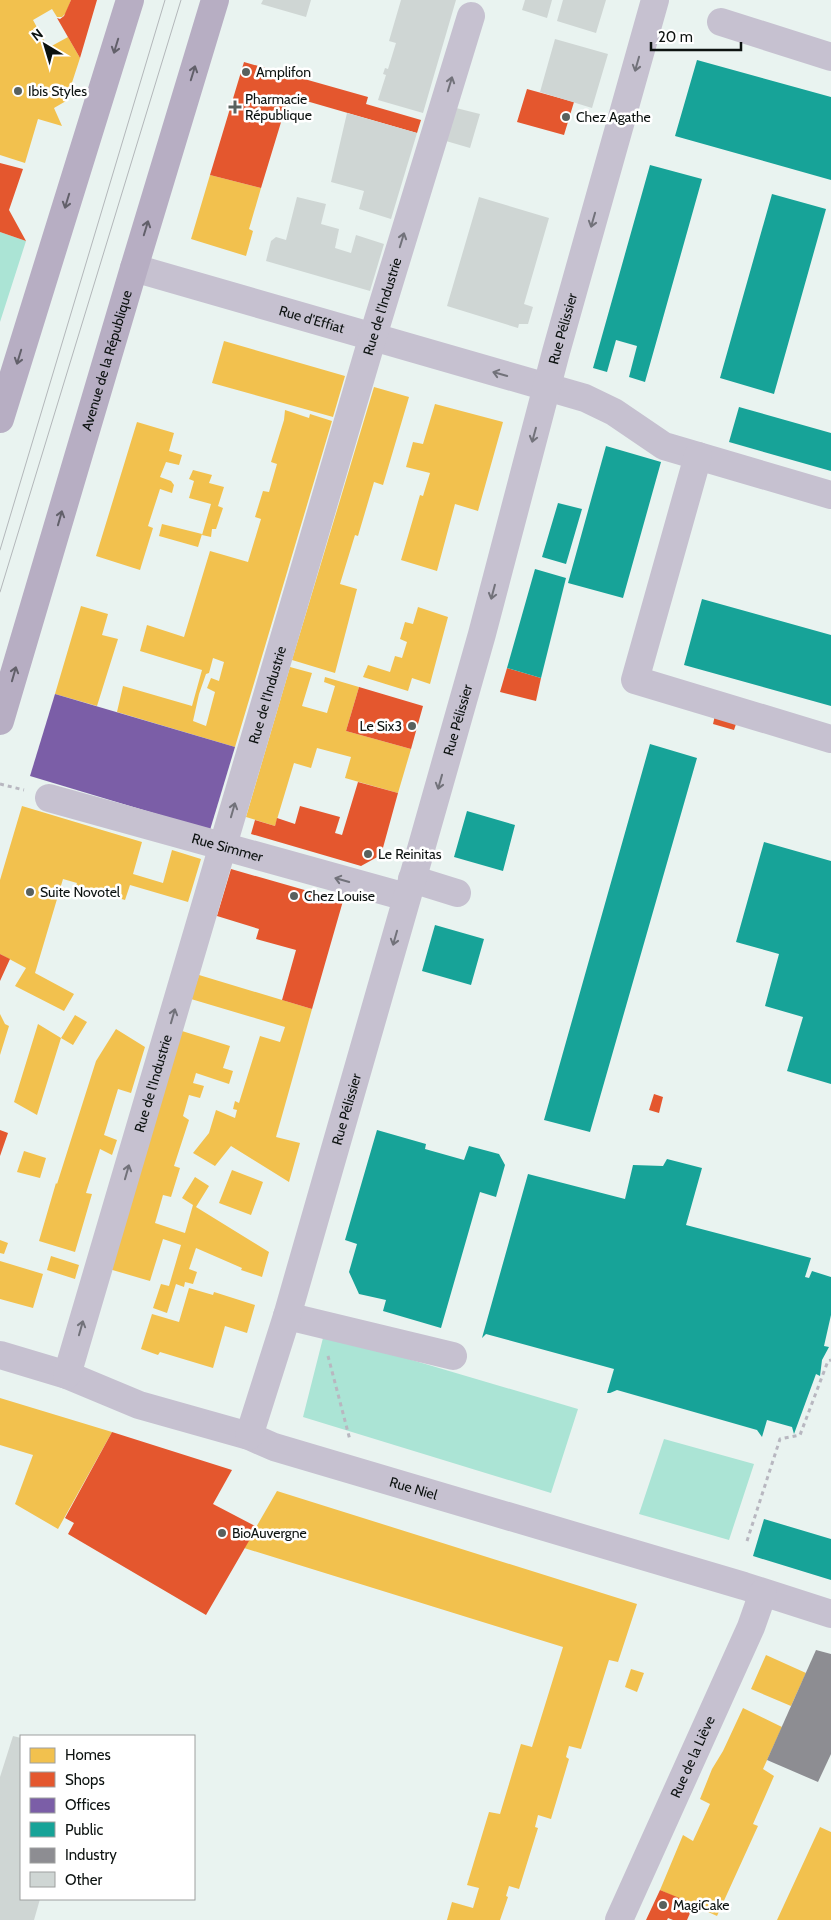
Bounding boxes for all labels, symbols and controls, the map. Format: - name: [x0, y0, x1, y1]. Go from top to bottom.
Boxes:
- north arrow: [20, 20, 70, 70]
- scale bar: [651, 20, 741, 52]
- text: N: [28, 25, 46, 45]
- text: 20 m: [658, 28, 693, 46]
- one-way arrow: [110, 38, 120, 54]
- one-way arrow: [632, 55, 641, 71]
- place label: Amplifon: [256, 63, 311, 81]
- one-way arrow: [188, 65, 198, 81]
- marker: Amplifon: [240, 66, 252, 78]
- one-way arrow: [445, 76, 455, 92]
- place label: Ibis Styles: [28, 82, 87, 100]
- marker: Ibis Styles: [12, 85, 24, 97]
- place label: Pharmacie République: [245, 90, 312, 124]
- marker: Pharmacie République: [229, 101, 241, 113]
- place label: Chez Agathe: [576, 108, 651, 126]
- marker: Chez Agathe: [560, 111, 572, 123]
- one-way arrow: [61, 193, 71, 209]
- one-way arrow: [588, 212, 597, 228]
- one-way arrow: [141, 220, 151, 236]
- one-way arrow: [398, 232, 408, 248]
- street label: Rue de l'Industrie: [359, 255, 405, 357]
- street label: Avenue de la République: [77, 288, 136, 433]
- street label: Rue Pélissier: [544, 290, 581, 366]
- street label: Rue d'Effiat: [277, 301, 347, 337]
- one-way arrow: [13, 348, 23, 364]
- one-way arrow: [492, 368, 508, 378]
- one-way arrow: [529, 426, 538, 442]
- one-way arrow: [55, 510, 65, 526]
- one-way arrow: [487, 583, 497, 599]
- street label: Rue de l'Industrie: [244, 644, 290, 746]
- one-way arrow: [9, 666, 19, 682]
- street label: Rue Pélissier: [439, 682, 476, 758]
- place label: Le Six3: [360, 717, 402, 735]
- marker: Le Six3: [406, 720, 418, 732]
- one-way arrow: [435, 774, 444, 790]
- one-way arrow: [229, 802, 239, 818]
- street label: Rue Simmer: [190, 829, 265, 866]
- place label: Le Reinitas: [378, 845, 442, 863]
- marker: Le Reinitas: [362, 848, 374, 860]
- one-way arrow: [335, 874, 351, 884]
- place label: Suite Novotel: [40, 883, 121, 901]
- marker: Suite Novotel: [24, 886, 36, 898]
- place label: Chez Louise: [304, 887, 375, 905]
- marker: Chez Louise: [288, 890, 300, 902]
- one-way arrow: [389, 930, 399, 946]
- one-way arrow: [168, 1008, 178, 1024]
- street label: Rue de l'Industrie: [130, 1032, 176, 1134]
- street label: Rue Pélissier: [328, 1071, 365, 1147]
- one-way arrow: [122, 1164, 132, 1180]
- one-way arrow: [77, 1320, 87, 1336]
- street label: Rue Niel: [387, 1473, 440, 1504]
- place label: BioAuvergne: [232, 1524, 307, 1542]
- marker: BioAuvergne: [216, 1527, 228, 1539]
- street label: Rue de la Liève: [666, 1713, 719, 1801]
- legend: [20, 1735, 195, 1900]
- text: Homes: [65, 1746, 111, 1764]
- text: Shops: [65, 1771, 105, 1789]
- text: Offices: [65, 1796, 110, 1814]
- text: Public: [65, 1821, 103, 1839]
- text: Industry: [65, 1846, 117, 1864]
- text: Other: [65, 1871, 102, 1889]
- place label: MagiCake: [673, 1896, 730, 1914]
- marker: MagiCake: [657, 1899, 669, 1911]

